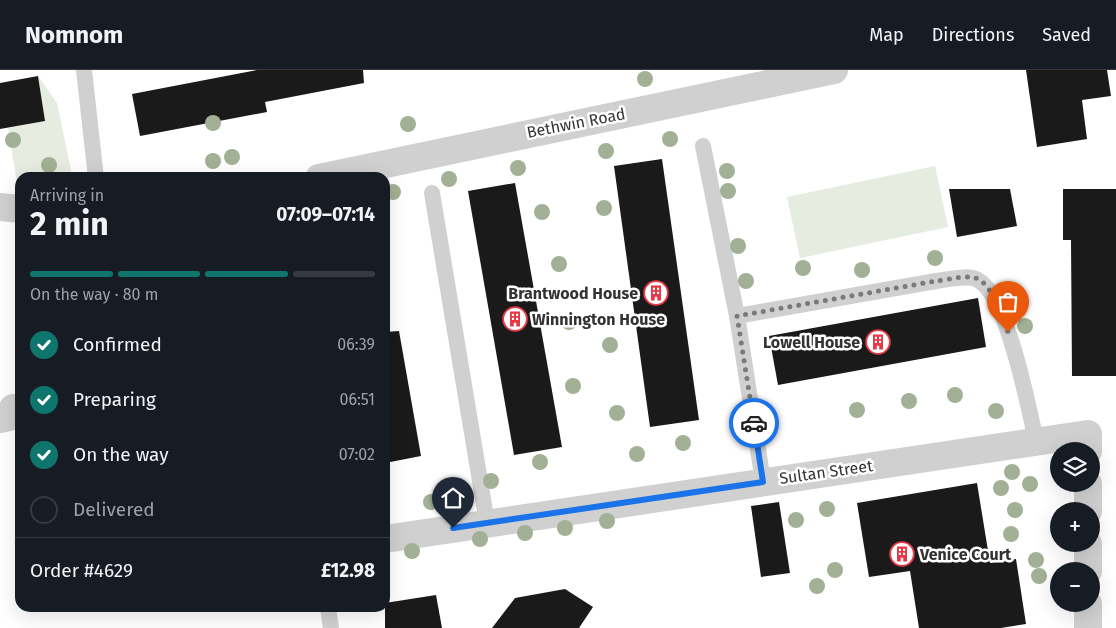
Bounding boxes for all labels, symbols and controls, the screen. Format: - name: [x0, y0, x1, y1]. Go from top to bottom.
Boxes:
- text: Nomnom: [25, 21, 123, 49]
- text: Map: [869, 24, 904, 46]
- text: Directions: [932, 24, 1014, 46]
- text: Saved: [1042, 24, 1091, 46]
- street label: Bethwin Road: [525, 104, 627, 142]
- text: Arriving in: [30, 186, 104, 205]
- text: 07:09–07:14: [276, 203, 375, 226]
- text: 2 min: [30, 205, 109, 243]
- building icon: Brantwood House: [643, 280, 669, 306]
- pin: [987, 281, 1029, 332]
- place label: Brantwood House: [508, 284, 638, 303]
- text: On the way · 80 m: [30, 285, 158, 304]
- icon: bag: [994, 288, 1022, 316]
- building icon: Winnington House: [502, 306, 528, 332]
- place label: Winnington House: [532, 310, 665, 329]
- building icon: Lowell House: [865, 329, 891, 355]
- icon: check: [30, 331, 58, 359]
- text: Confirmed: [73, 333, 162, 356]
- place label: Lowell House: [763, 333, 860, 352]
- text: 06:39: [337, 335, 375, 354]
- icon: check: [30, 386, 58, 414]
- text: Preparing: [73, 388, 156, 411]
- text: 06:51: [340, 390, 375, 409]
- courier: [729, 398, 779, 448]
- icon: car: [740, 409, 768, 437]
- icon: check: [30, 441, 58, 469]
- map controls: [1050, 442, 1100, 612]
- button: layers: [1050, 442, 1100, 492]
- text: On the way: [73, 443, 169, 466]
- text: 07:02: [339, 445, 375, 464]
- street label: Sultan Street: [778, 456, 874, 488]
- pin: [432, 477, 474, 528]
- icon: home: [439, 484, 467, 512]
- text: Delivered: [73, 498, 155, 521]
- button: +: [1050, 502, 1100, 552]
- building icon: Venice Court: [889, 541, 915, 567]
- place label: Venice Court: [919, 545, 1012, 564]
- text: Order #4629: [30, 559, 133, 582]
- text: £12.98: [321, 559, 375, 582]
- button: −: [1050, 562, 1100, 612]

